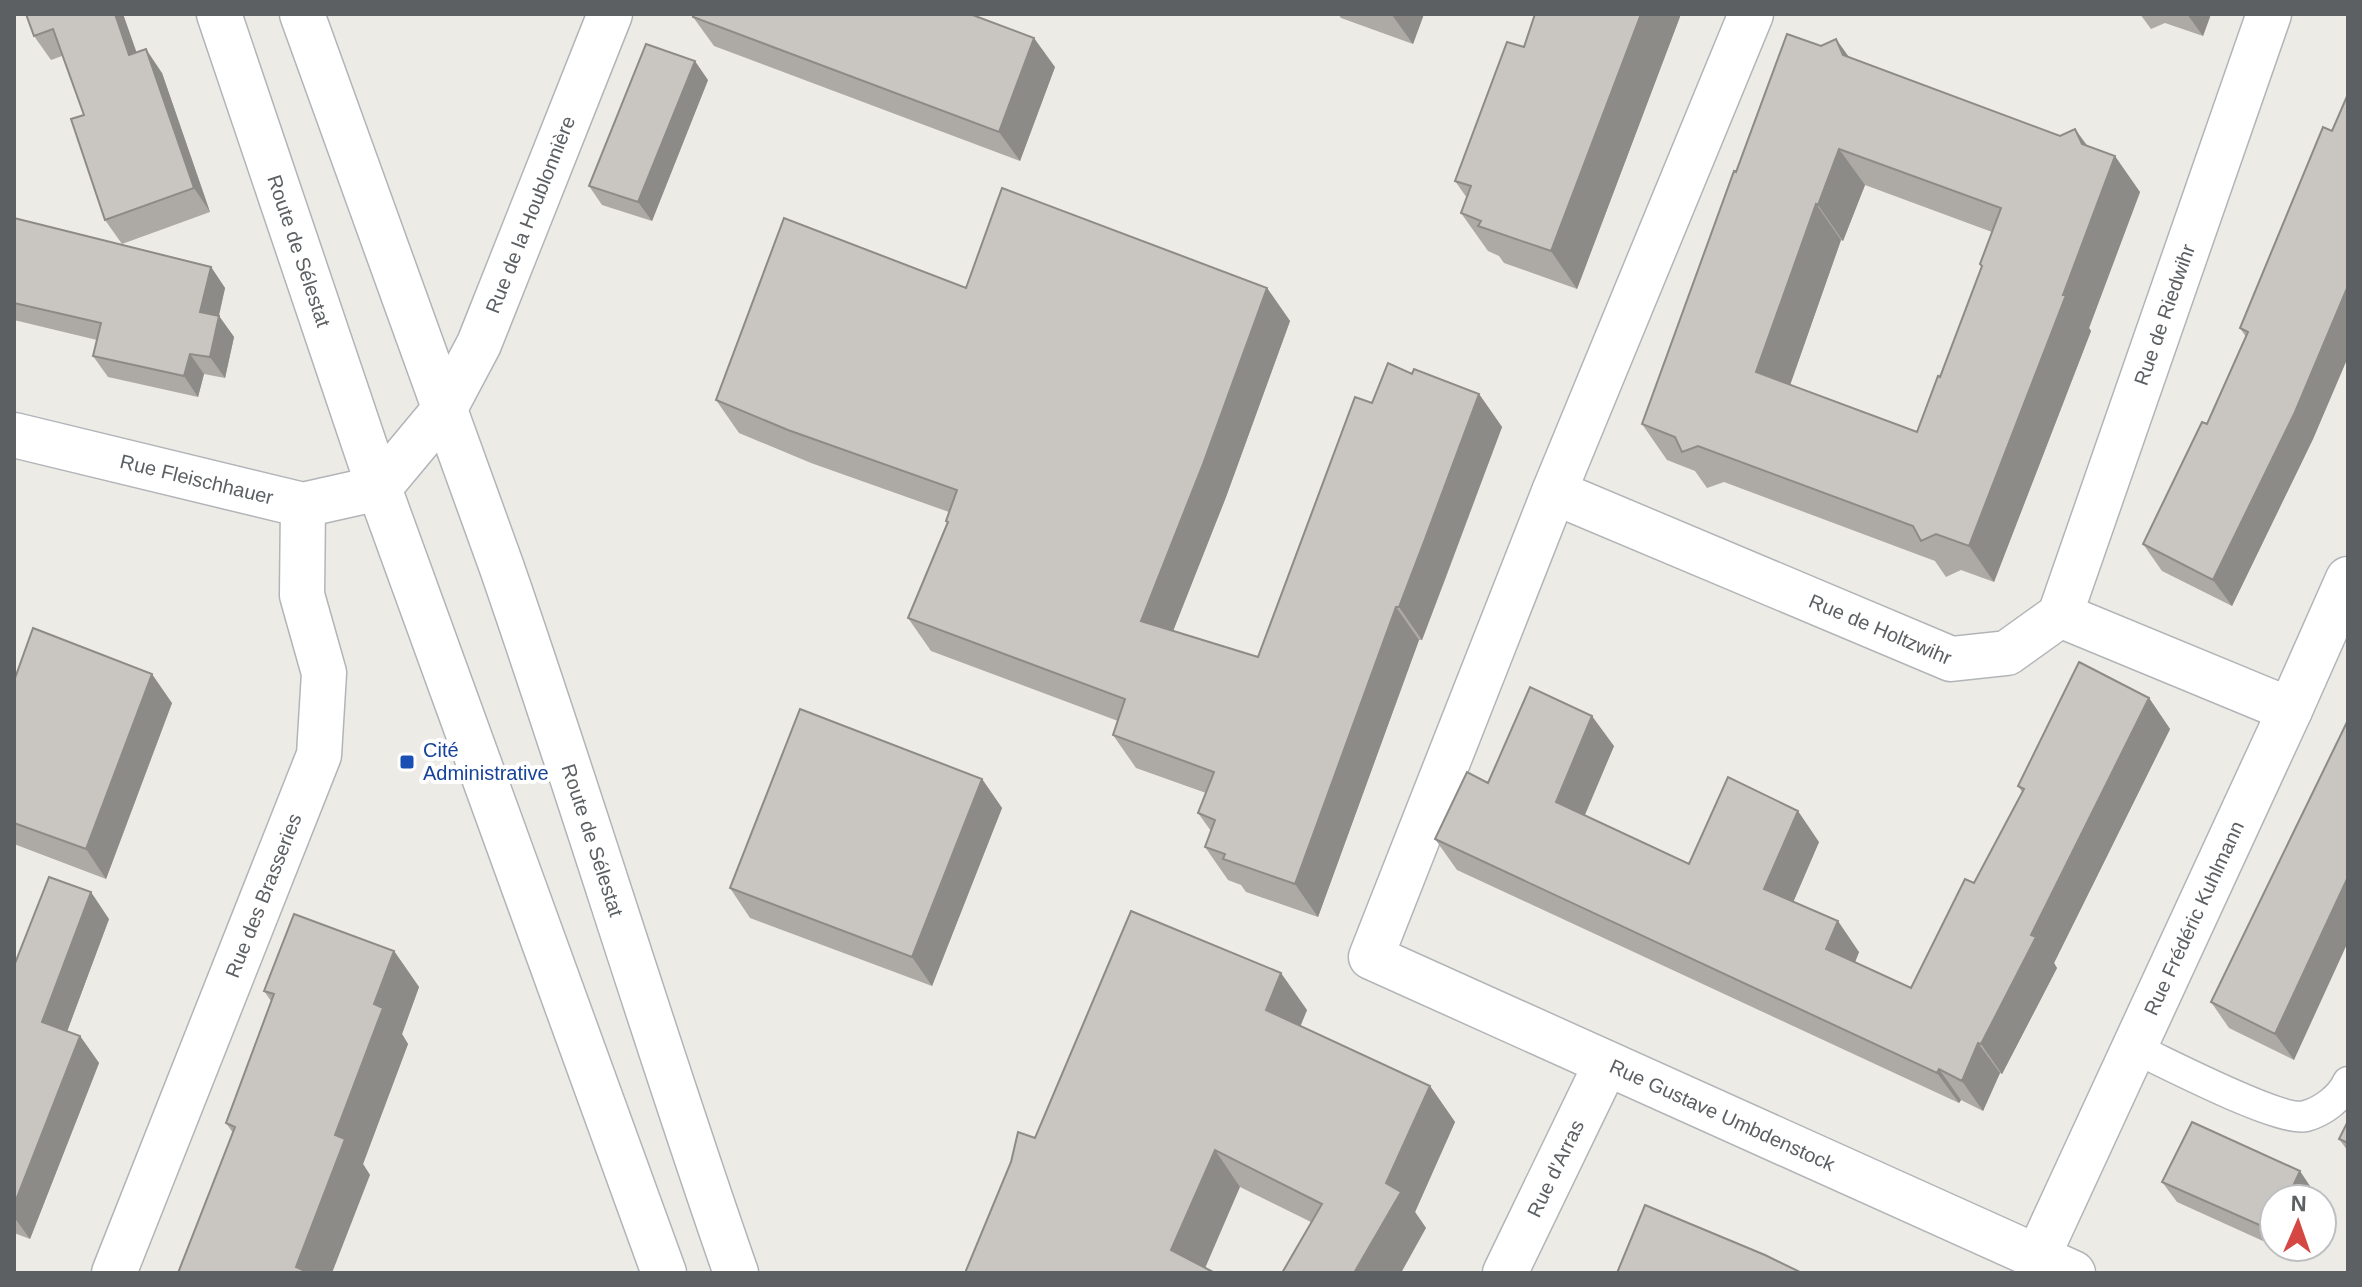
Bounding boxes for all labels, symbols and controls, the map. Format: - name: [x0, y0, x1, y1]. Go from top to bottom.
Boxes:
- street label: Rue de la Houblonnière: [481, 113, 579, 316]
- street label: Route de Sélestat: [263, 172, 335, 330]
- street label: Rue de Riedwihr: [2130, 241, 2199, 388]
- street label: Rue Fleischhauer: [118, 450, 276, 508]
- street label: Rue de Holtzwihr: [1806, 590, 1955, 669]
- place label: Cité Administrative: [423, 739, 549, 784]
- marker: Cité Administrative: [398, 753, 416, 771]
- street label: Route de Sélestat: [558, 761, 628, 920]
- street label: Rue des Brasseries: [221, 810, 306, 981]
- street label: Rue Frédéric Kuhlmann: [2140, 818, 2248, 1019]
- street label: Rue Gustave Umbdenstock: [1606, 1055, 1839, 1176]
- street label: Rue d'Arras: [1523, 1116, 1588, 1221]
- north arrow: [2258, 1183, 2338, 1263]
- text: N: [2290, 1191, 2307, 1216]

